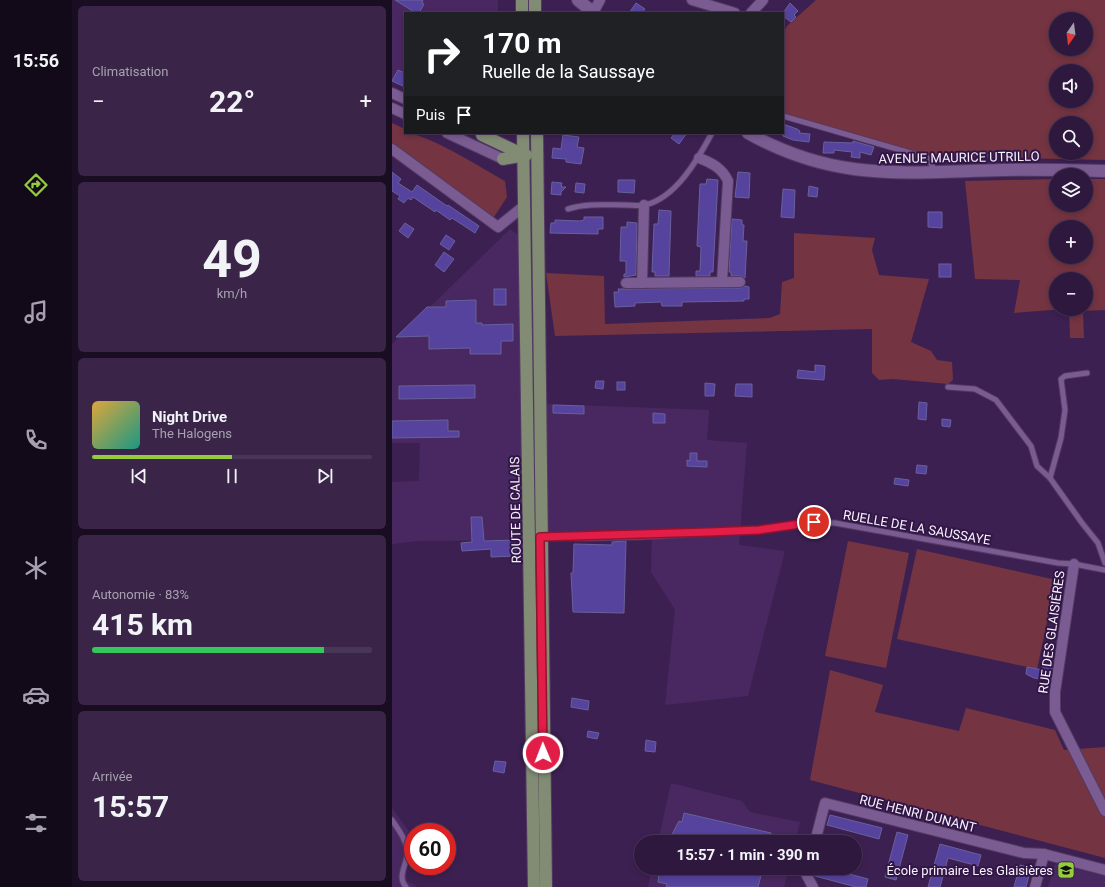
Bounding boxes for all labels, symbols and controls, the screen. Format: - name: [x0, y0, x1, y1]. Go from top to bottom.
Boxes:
- north arrow: [1049, 12, 1093, 56]
- map controls: [1049, 12, 1093, 316]
- text: 170 m: [482, 27, 561, 60]
- icon: right: [416, 28, 468, 80]
- text: 15:56: [13, 50, 59, 71]
- text: Ruelle de la Saussaye: [482, 61, 655, 82]
- text: Climatisation: [92, 64, 168, 79]
- button: sound: [1049, 64, 1093, 108]
- text: 22°: [209, 84, 255, 119]
- text: −: [92, 89, 105, 114]
- text: +: [360, 89, 372, 114]
- icon: arrive: [453, 104, 475, 126]
- text: Puis: [416, 106, 445, 124]
- button: search: [1049, 116, 1093, 160]
- street label: AVENUE MAURICE UTRILLO: [878, 149, 1040, 166]
- button: layers: [1049, 168, 1093, 212]
- icon: directions: [22, 171, 50, 199]
- button: +: [1049, 220, 1093, 264]
- text: 49: [202, 229, 262, 290]
- button: −: [1049, 272, 1093, 316]
- text: km/h: [217, 286, 247, 301]
- icon: music: [22, 298, 50, 326]
- text: Night Drive: [152, 408, 227, 426]
- icon: phone: [22, 426, 50, 454]
- text: The Halogens: [152, 426, 232, 441]
- street label: ROUTE DE CALAIS: [507, 456, 524, 563]
- icon: previous: [128, 465, 150, 487]
- icon: pause: [221, 465, 243, 487]
- icon: next: [314, 465, 336, 487]
- pin: [797, 505, 831, 539]
- street label: RUELLE DE LA SAUSSAYE: [842, 507, 992, 548]
- icon: arrive: [803, 511, 825, 533]
- icon: climate: [22, 554, 50, 582]
- street label: RUE DES GLAISIÈRES: [1035, 570, 1068, 694]
- text: Autonomie · 83%: [92, 587, 189, 602]
- text: 415 km: [92, 607, 193, 642]
- icon: car: [22, 681, 50, 709]
- position arrow: [522, 732, 564, 774]
- text: Arrivée: [92, 769, 132, 784]
- text: 15:57: [92, 789, 169, 824]
- street label: RUE HENRI DUNANT: [858, 792, 978, 835]
- icon: filters: [22, 809, 50, 837]
- speed limit sign: 60: [404, 823, 456, 875]
- text: 15:57 · 1 min · 390 m: [677, 846, 819, 864]
- school or university icon: École primaire Les Glaisières: [1056, 860, 1076, 880]
- place label: École primaire Les Glaisières: [887, 863, 1053, 878]

